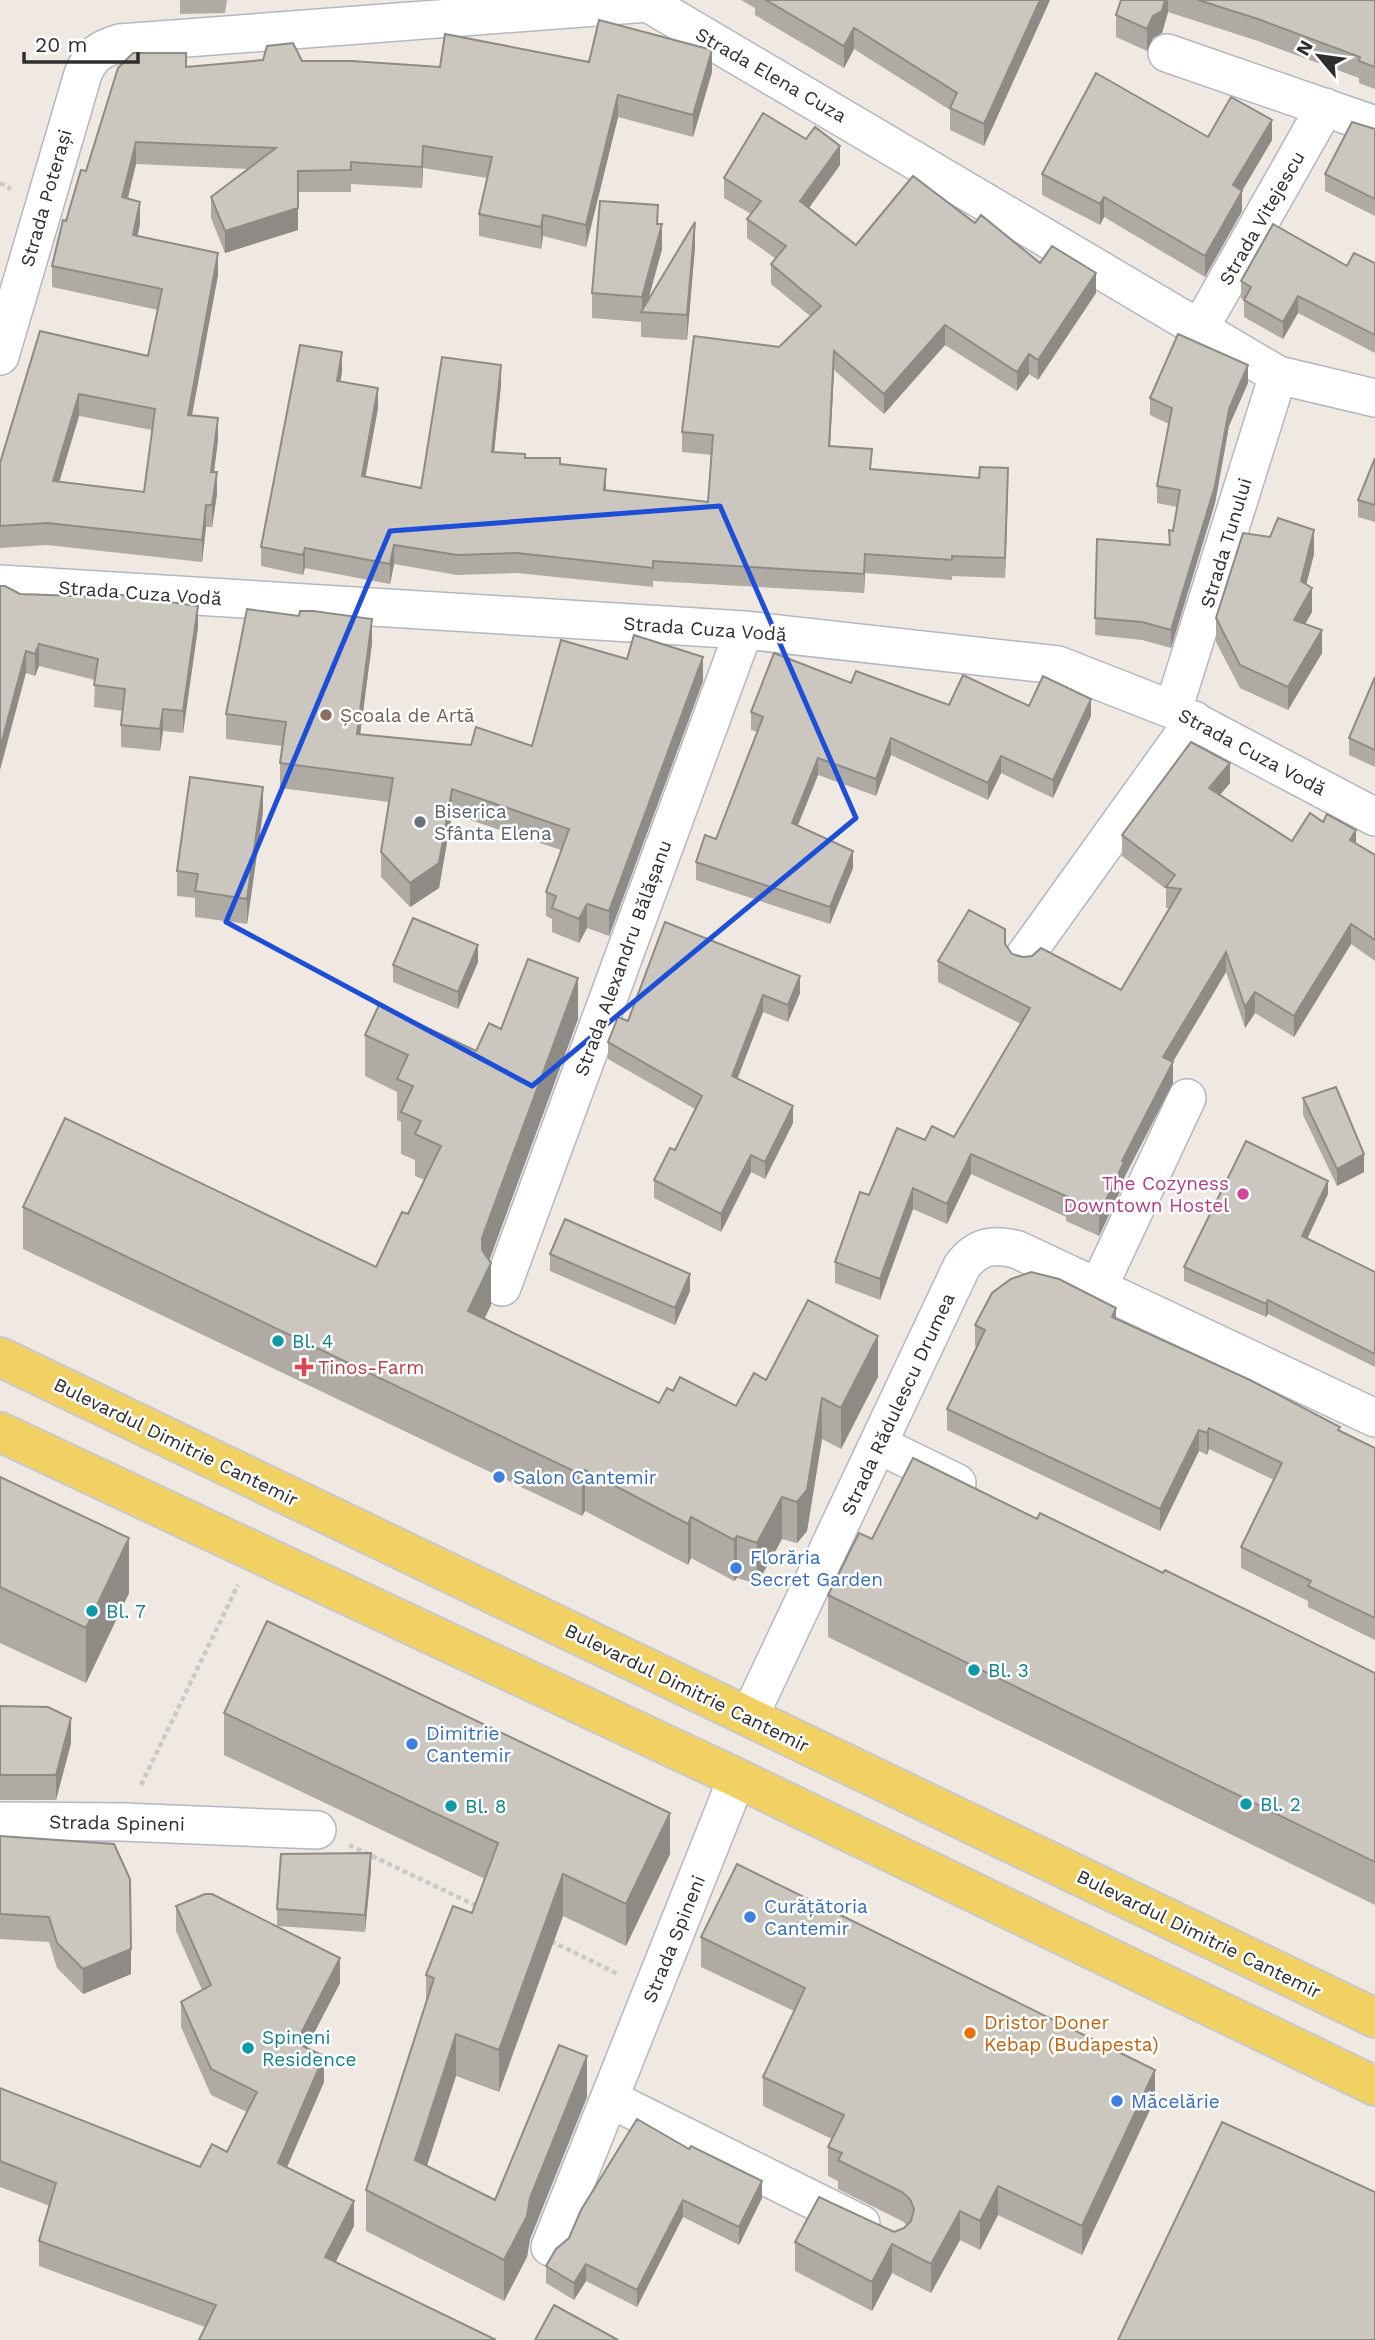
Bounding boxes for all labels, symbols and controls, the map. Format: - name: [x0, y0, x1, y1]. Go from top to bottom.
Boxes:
- scale bar: [24, 21, 138, 65]
- north arrow: [1284, 21, 1354, 91]
- street label: Strada Elena Cuza: [692, 22, 851, 128]
- text: 20 m: [35, 32, 87, 57]
- text: N: [1291, 36, 1318, 60]
- street label: Strada Poterași: [15, 127, 77, 269]
- street label: Strada Vitejescu: [1214, 147, 1310, 289]
- street label: Strada Tunului: [1195, 475, 1257, 611]
- street label: Strada Cuza Vodă: [58, 576, 223, 610]
- street label: Strada Cuza Vodă: [623, 612, 788, 646]
- street label: Strada Cuza Vodă: [1174, 703, 1330, 801]
- place label: Școala de Artă: [340, 704, 475, 727]
- marker: Școala de Artă: [318, 707, 334, 723]
- place label: Biserica Sfânta Elena: [434, 800, 552, 845]
- marker: Biserica Sfânta Elena: [412, 814, 428, 830]
- street label: Strada Alexandru Bălășanu: [570, 837, 676, 1079]
- place label: The Cozyness Downtown Hostel: [1064, 1172, 1229, 1217]
- marker: The Cozyness Downtown Hostel: [1235, 1186, 1251, 1202]
- street label: Strada Rădulescu Drumea: [836, 1289, 960, 1519]
- place label: Bl. 4: [292, 1330, 333, 1353]
- marker: Bl. 4: [270, 1333, 286, 1349]
- place label: Tinos-Farm: [318, 1356, 424, 1379]
- marker: Tinos-Farm: [296, 1359, 312, 1375]
- street label: Bulevardul Dimitrie Cantemir: [50, 1373, 302, 1511]
- place label: Salon Cantemir: [513, 1466, 657, 1489]
- marker: Salon Cantemir: [491, 1469, 507, 1485]
- place label: Florăria Secret Garden: [750, 1546, 883, 1591]
- marker: Florăria Secret Garden: [728, 1560, 744, 1576]
- place label: Bl. 7: [106, 1600, 146, 1623]
- marker: Bl. 7: [84, 1603, 100, 1619]
- street label: Bulevardul Dimitrie Cantemir: [561, 1619, 813, 1757]
- place label: Bl. 3: [988, 1659, 1029, 1682]
- marker: Bl. 3: [966, 1662, 982, 1678]
- place label: Dimitrie Cantemir: [426, 1722, 512, 1767]
- marker: Dimitrie Cantemir: [404, 1736, 420, 1752]
- place label: Bl. 2: [1260, 1793, 1301, 1816]
- place label: Bl. 8: [465, 1795, 506, 1818]
- marker: Bl. 2: [1238, 1796, 1254, 1812]
- marker: Bl. 8: [443, 1798, 459, 1814]
- street label: Strada Spineni: [49, 1810, 185, 1836]
- street label: Bulevardul Dimitrie Cantemir: [1073, 1865, 1325, 2003]
- street label: Strada Spineni: [638, 1872, 710, 2006]
- place label: Curățătoria Cantemir: [764, 1895, 868, 1940]
- marker: Curățătoria Cantemir: [742, 1909, 758, 1925]
- place label: Dristor Doner Kebap (Budapesta): [984, 2011, 1159, 2056]
- marker: Dristor Doner Kebap (Budapesta): [962, 2025, 978, 2041]
- place label: Spineni Residence: [262, 2026, 357, 2071]
- marker: Spineni Residence: [240, 2040, 256, 2056]
- place label: Măcelărie: [1131, 2090, 1220, 2113]
- marker: Măcelărie: [1109, 2093, 1125, 2109]

